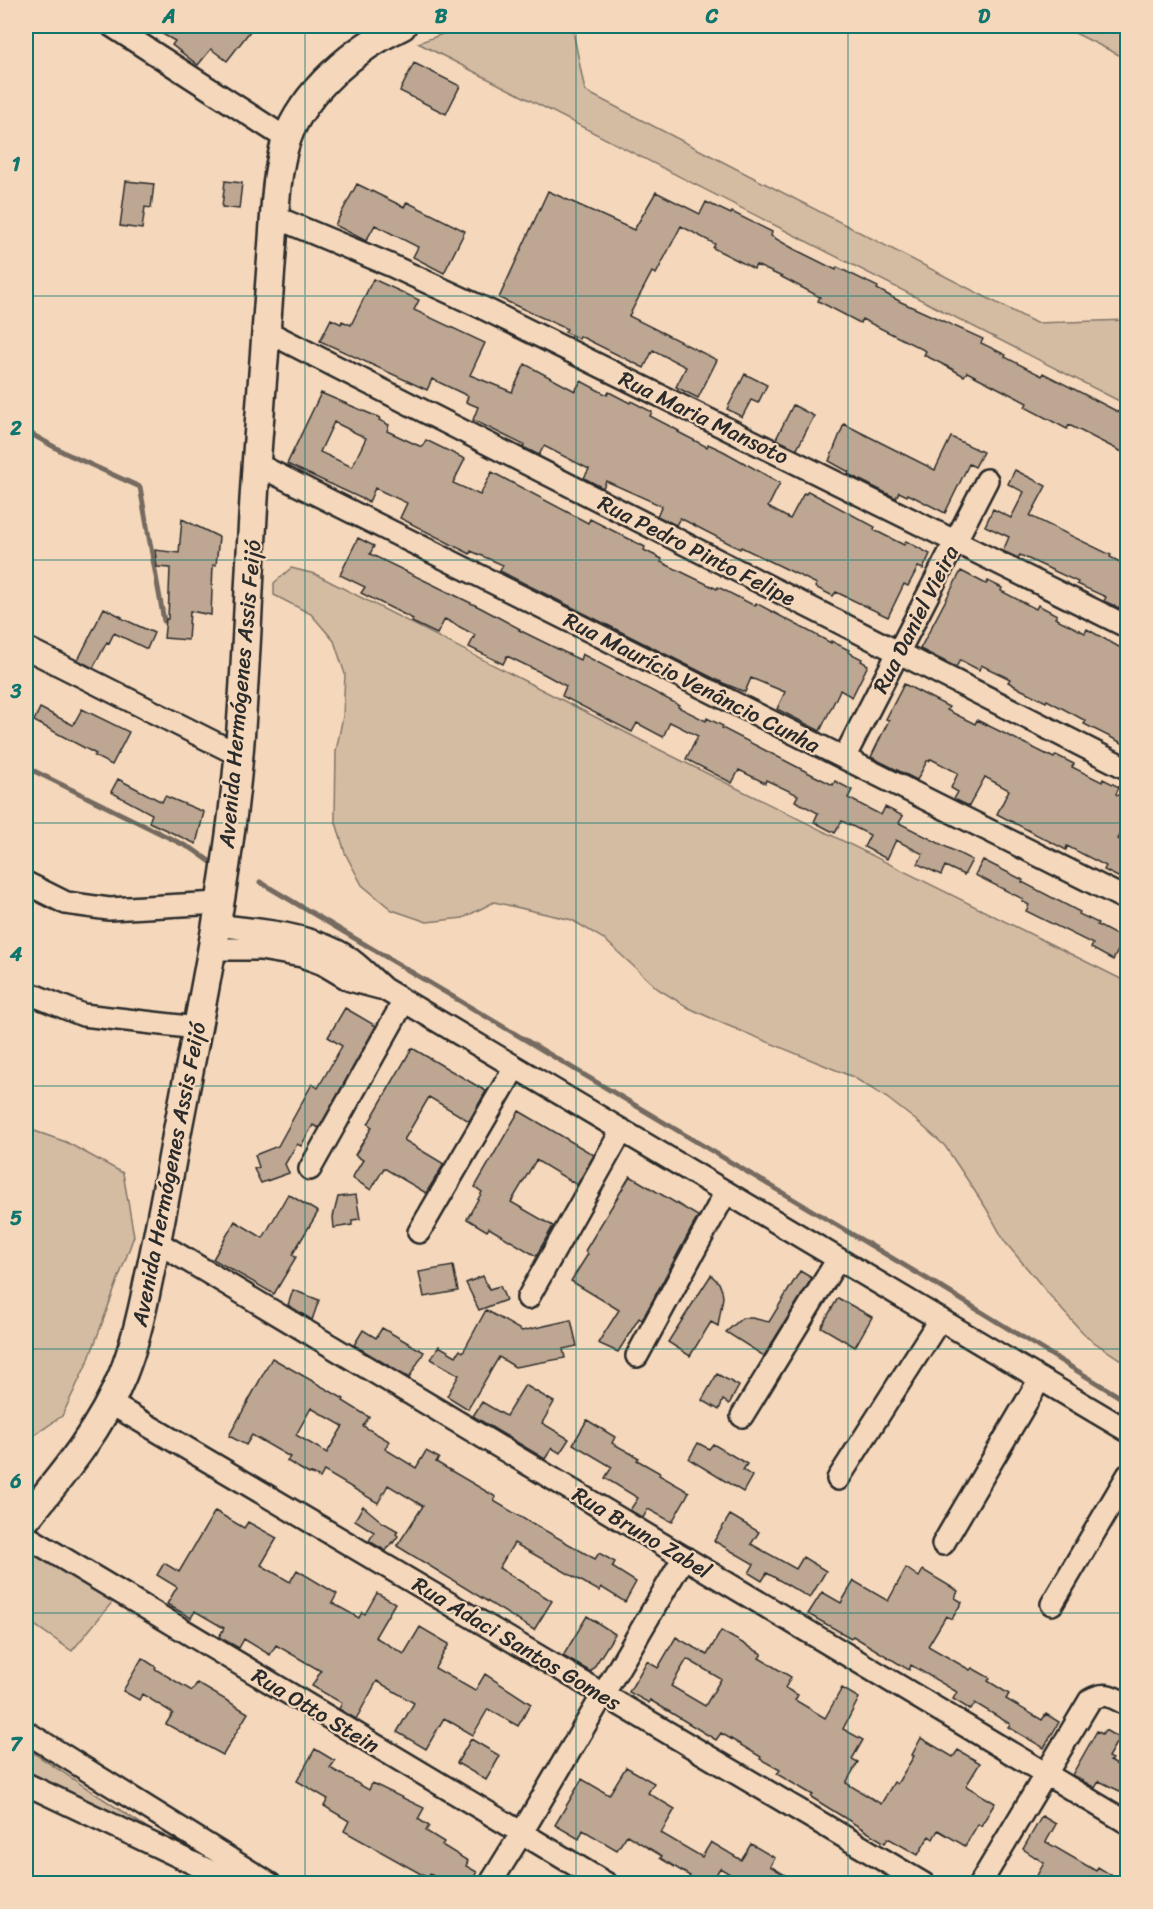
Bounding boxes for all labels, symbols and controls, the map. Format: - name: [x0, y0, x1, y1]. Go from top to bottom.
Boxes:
- text: A: [161, 0, 176, 34]
- text: B: [435, 0, 448, 34]
- text: C: [705, 0, 719, 34]
- text: D: [978, 0, 991, 34]
- text: 1: [12, 147, 21, 182]
- street label: Rua Maria Mansoto: [612, 359, 796, 476]
- text: 2: [9, 411, 22, 446]
- street label: Rua Pedro Pinto Felipe: [591, 484, 803, 617]
- street label: Avenida Hermógenes Assis Feijó: [207, 537, 272, 851]
- street label: Rua Daniel Vieira: [861, 538, 970, 701]
- street label: Rua Maurício Venâncio Cunha: [557, 601, 828, 765]
- text: 3: [10, 674, 22, 709]
- text: 4: [9, 937, 23, 972]
- street label: Avenida Hermógenes Assis Feijó: [120, 1018, 217, 1331]
- text: 5: [10, 1201, 22, 1236]
- text: 6: [9, 1464, 22, 1499]
- street label: Rua Bruno Zabel: [564, 1475, 720, 1590]
- street label: Rua Adaci Santos Gomes: [405, 1565, 630, 1722]
- street label: Rua Otto Stein: [244, 1657, 387, 1764]
- text: 7: [10, 1727, 23, 1762]

